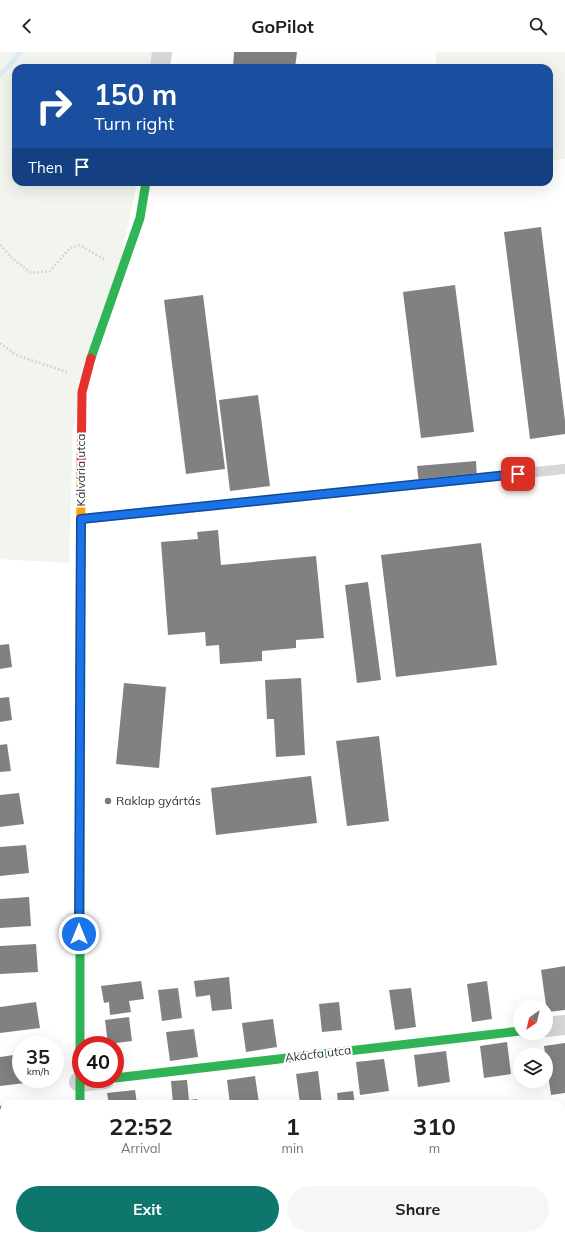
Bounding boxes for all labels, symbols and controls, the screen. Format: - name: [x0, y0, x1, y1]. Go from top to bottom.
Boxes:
- icon: back: [16, 15, 38, 37]
- text: GoPilot: [251, 15, 314, 38]
- icon: search: [527, 15, 549, 37]
- text: 150 m: [94, 77, 177, 112]
- icon: right: [28, 80, 80, 132]
- text: Turn right: [94, 112, 174, 135]
- icon: arrive: [71, 156, 93, 178]
- text: Then: [28, 158, 63, 177]
- street label: Kálvária utca: [73, 434, 88, 506]
- pin: [501, 457, 535, 491]
- icon: arrive: [507, 463, 529, 485]
- place label: Raklap gyártás: [116, 793, 201, 808]
- marker: Raklap gyártás: [103, 796, 113, 806]
- position arrow: [58, 913, 100, 955]
- north arrow: [513, 1000, 553, 1040]
- map controls: [513, 1000, 553, 1088]
- speed limit sign: 40: [72, 1036, 124, 1088]
- street label: Akácfa utca: [284, 1042, 352, 1065]
- text: 35: [26, 1044, 50, 1069]
- button: layers: [513, 1048, 553, 1088]
- text: km/h: [27, 1065, 49, 1078]
- text: 22:52: [109, 1111, 173, 1141]
- text: 1: [285, 1111, 300, 1141]
- text: 310: [413, 1111, 456, 1141]
- text: Arrival: [121, 1140, 161, 1156]
- text: min: [282, 1140, 304, 1156]
- text: m: [429, 1140, 440, 1156]
- button: Exit: [16, 1186, 279, 1232]
- button: Share: [287, 1186, 549, 1232]

